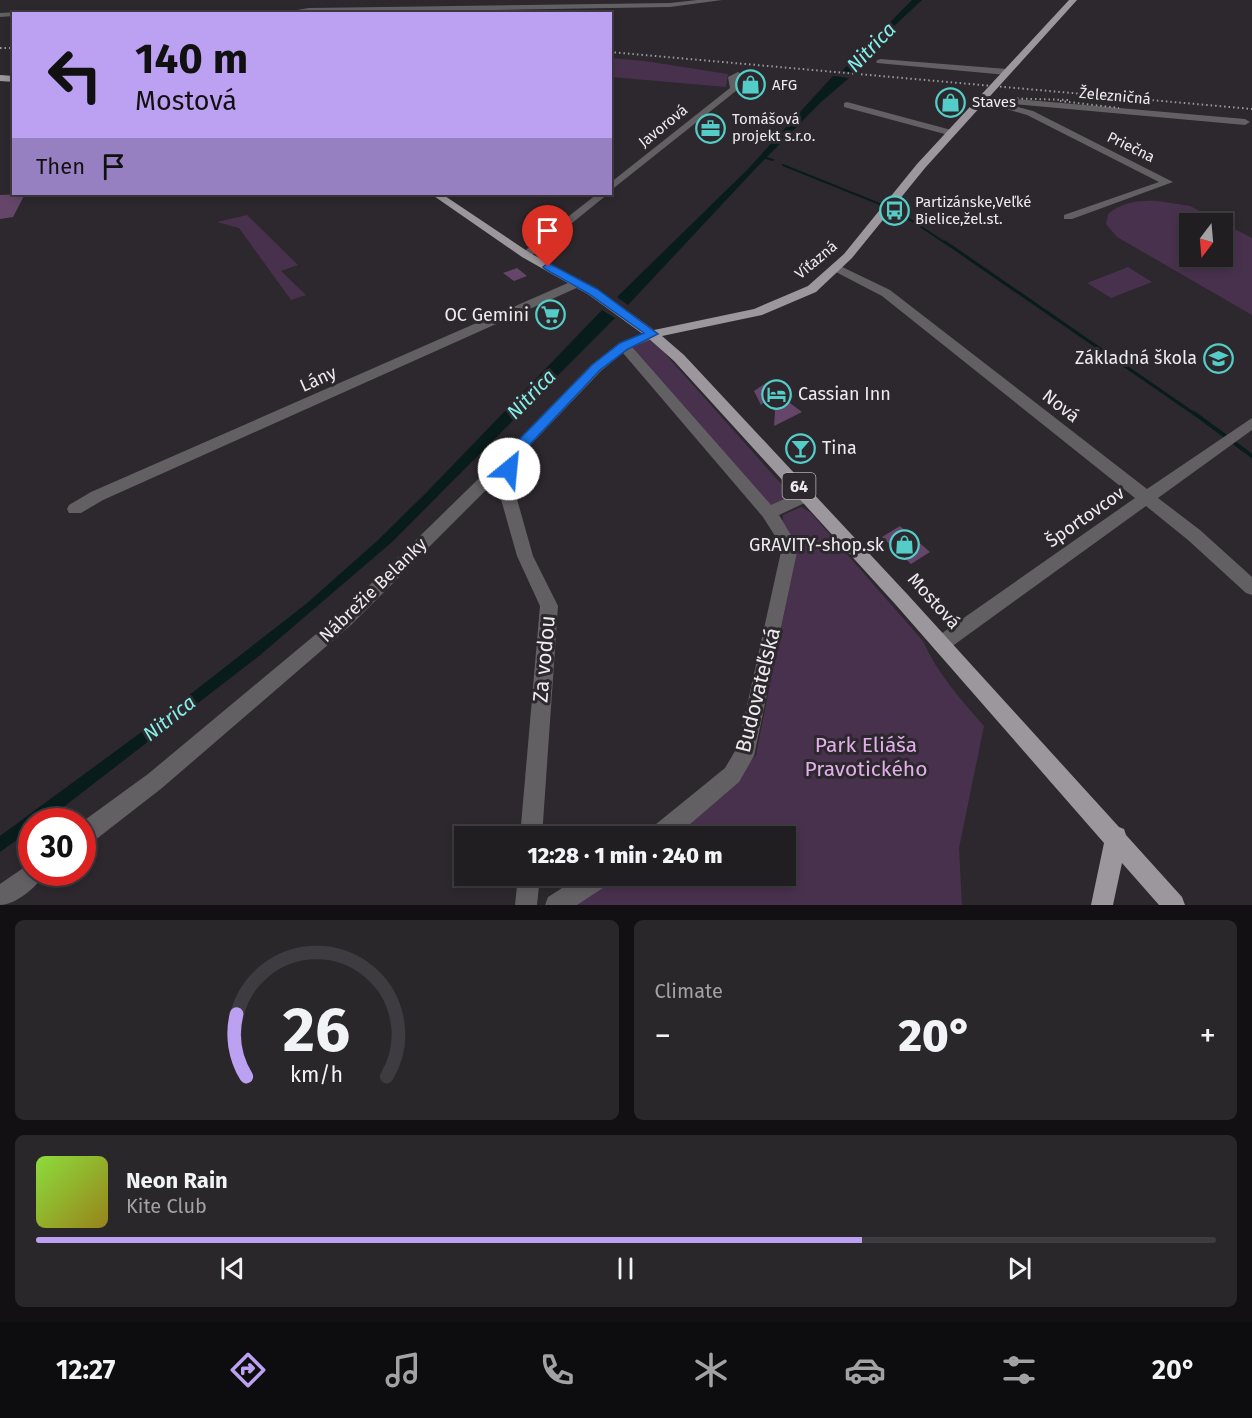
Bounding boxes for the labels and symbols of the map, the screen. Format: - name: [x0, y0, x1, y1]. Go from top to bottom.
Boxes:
- water label: Nitrica: [842, 17, 900, 77]
- shop icon: AFG: [735, 69, 767, 101]
- place label: AFG: [772, 76, 797, 94]
- street label: Železničná: [1078, 84, 1152, 108]
- shop icon: Staves: [935, 86, 967, 118]
- place label: Staves: [972, 93, 1016, 111]
- street label: Javorová: [635, 101, 691, 151]
- place label: Tomášová projekt s.r.o.: [732, 110, 815, 145]
- office icon: Tomášová projekt s.r.o.: [695, 112, 727, 144]
- street label: Priečna: [1104, 128, 1158, 166]
- place label: Partizánske,Veľké Bielice,žel.st.: [915, 193, 1031, 228]
- bus stop icon: Partizánske,Veľké Bielice,žel.st.: [878, 195, 910, 227]
- pin: [522, 205, 573, 267]
- north arrow: [1179, 213, 1233, 267]
- street label: Víťazná: [791, 237, 841, 283]
- supermarket icon: OC Gemini: [534, 299, 566, 331]
- place label: OC Gemini: [444, 304, 529, 326]
- school or university icon: Základná škola: [1202, 342, 1234, 374]
- place label: Základná škola: [1075, 347, 1197, 369]
- street label: Lány: [296, 361, 340, 397]
- water label: Nitrica: [502, 364, 560, 424]
- hotel icon: Cassian Inn: [761, 378, 793, 410]
- place label: Cassian Inn: [798, 383, 891, 405]
- street label: Nová: [1038, 385, 1084, 427]
- bar icon: Tina: [785, 432, 817, 464]
- position arrow: [477, 437, 541, 501]
- place label: Tina: [822, 437, 857, 459]
- road number: 64: [782, 473, 816, 499]
- street label: Športovcov: [1041, 482, 1129, 552]
- shop icon: GRAVITY-shop.sk: [889, 529, 921, 561]
- street label: Nábrežie Belanky: [315, 533, 431, 647]
- place label: GRAVITY-shop.sk: [749, 534, 885, 556]
- street label: Mostová: [903, 568, 965, 634]
- street label: Za vodou: [527, 614, 561, 704]
- street label: Budovateľská: [730, 625, 786, 755]
- water label: Nitrica: [138, 690, 200, 746]
- park label: Park Eliáša Pravotického: [805, 732, 927, 782]
- speed limit sign: 30: [18, 808, 96, 886]

